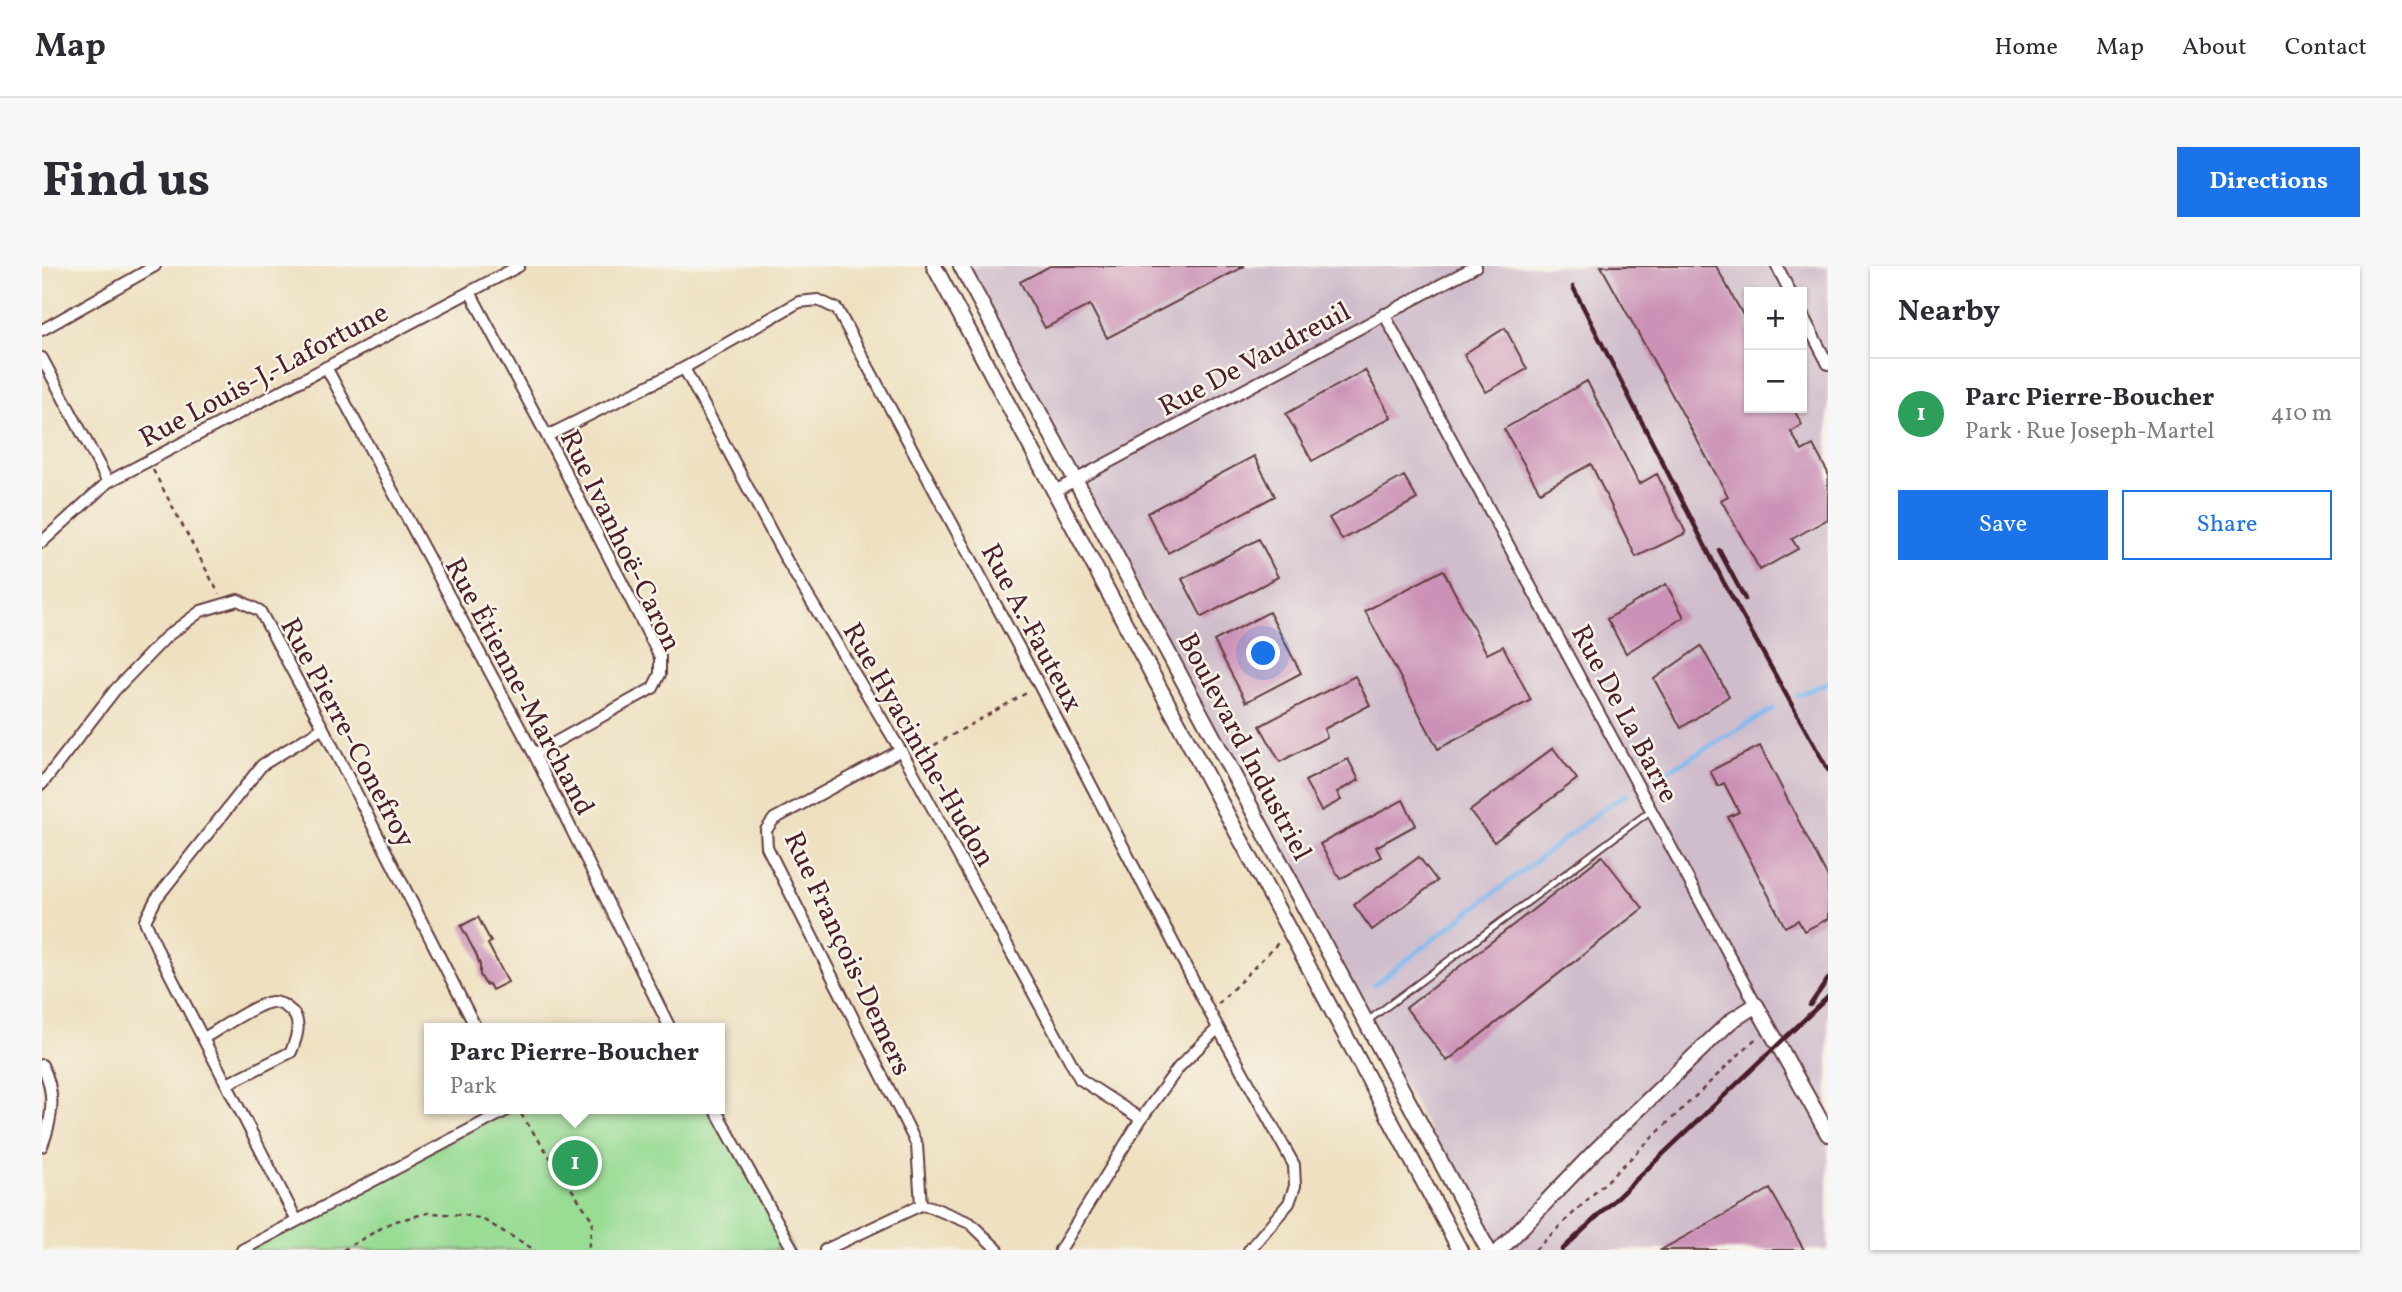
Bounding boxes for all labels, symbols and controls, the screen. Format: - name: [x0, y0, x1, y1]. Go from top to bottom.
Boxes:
- text: Map: [35, 25, 106, 71]
- text: Home: [1994, 31, 2058, 65]
- text: Map: [2096, 31, 2144, 65]
- text: About: [2182, 31, 2247, 65]
- text: Contact: [2285, 31, 2367, 65]
- button: Directions: [2177, 147, 2360, 217]
- text: Find us: [42, 148, 210, 217]
- map controls: [1744, 287, 1807, 413]
- button: +: [1744, 287, 1807, 350]
- text: Nearby: [1898, 291, 2000, 333]
- street label: Rue De Vaudreuil: [1152, 293, 1358, 427]
- street label: Rue Louis-J.-Lafortune: [133, 294, 396, 458]
- button: −: [1744, 350, 1807, 413]
- text: Parc Pierre-Boucher: [1965, 380, 2214, 416]
- text: 1: [1916, 398, 1926, 430]
- text: 410 m: [2271, 398, 2332, 430]
- text: Park · Rue Joseph-Martel: [1965, 416, 2214, 448]
- street label: Rue Ivanhoë-Caron: [549, 424, 690, 658]
- button: Save: [1898, 490, 2108, 560]
- button: Share: [2122, 490, 2332, 560]
- street label: Rue A.-Fauteux: [970, 537, 1092, 719]
- street label: Rue Étienne-Marchand: [434, 551, 603, 823]
- street label: Rue Pierre-Conefroy: [270, 611, 424, 855]
- street label: Rue Hyacinthe-Hudon: [832, 616, 1004, 875]
- street label: Rue De La Barre: [1560, 618, 1687, 810]
- street label: Boulevard Industriel: [1167, 626, 1320, 868]
- your location: [1246, 636, 1280, 670]
- street label: Rue François-Demers: [773, 826, 920, 1083]
- popup: [424, 1023, 725, 1114]
- text: Parc Pierre-Boucher: [450, 1035, 699, 1071]
- text: Park: [450, 1071, 497, 1103]
- pin: 1: [552, 1137, 598, 1189]

